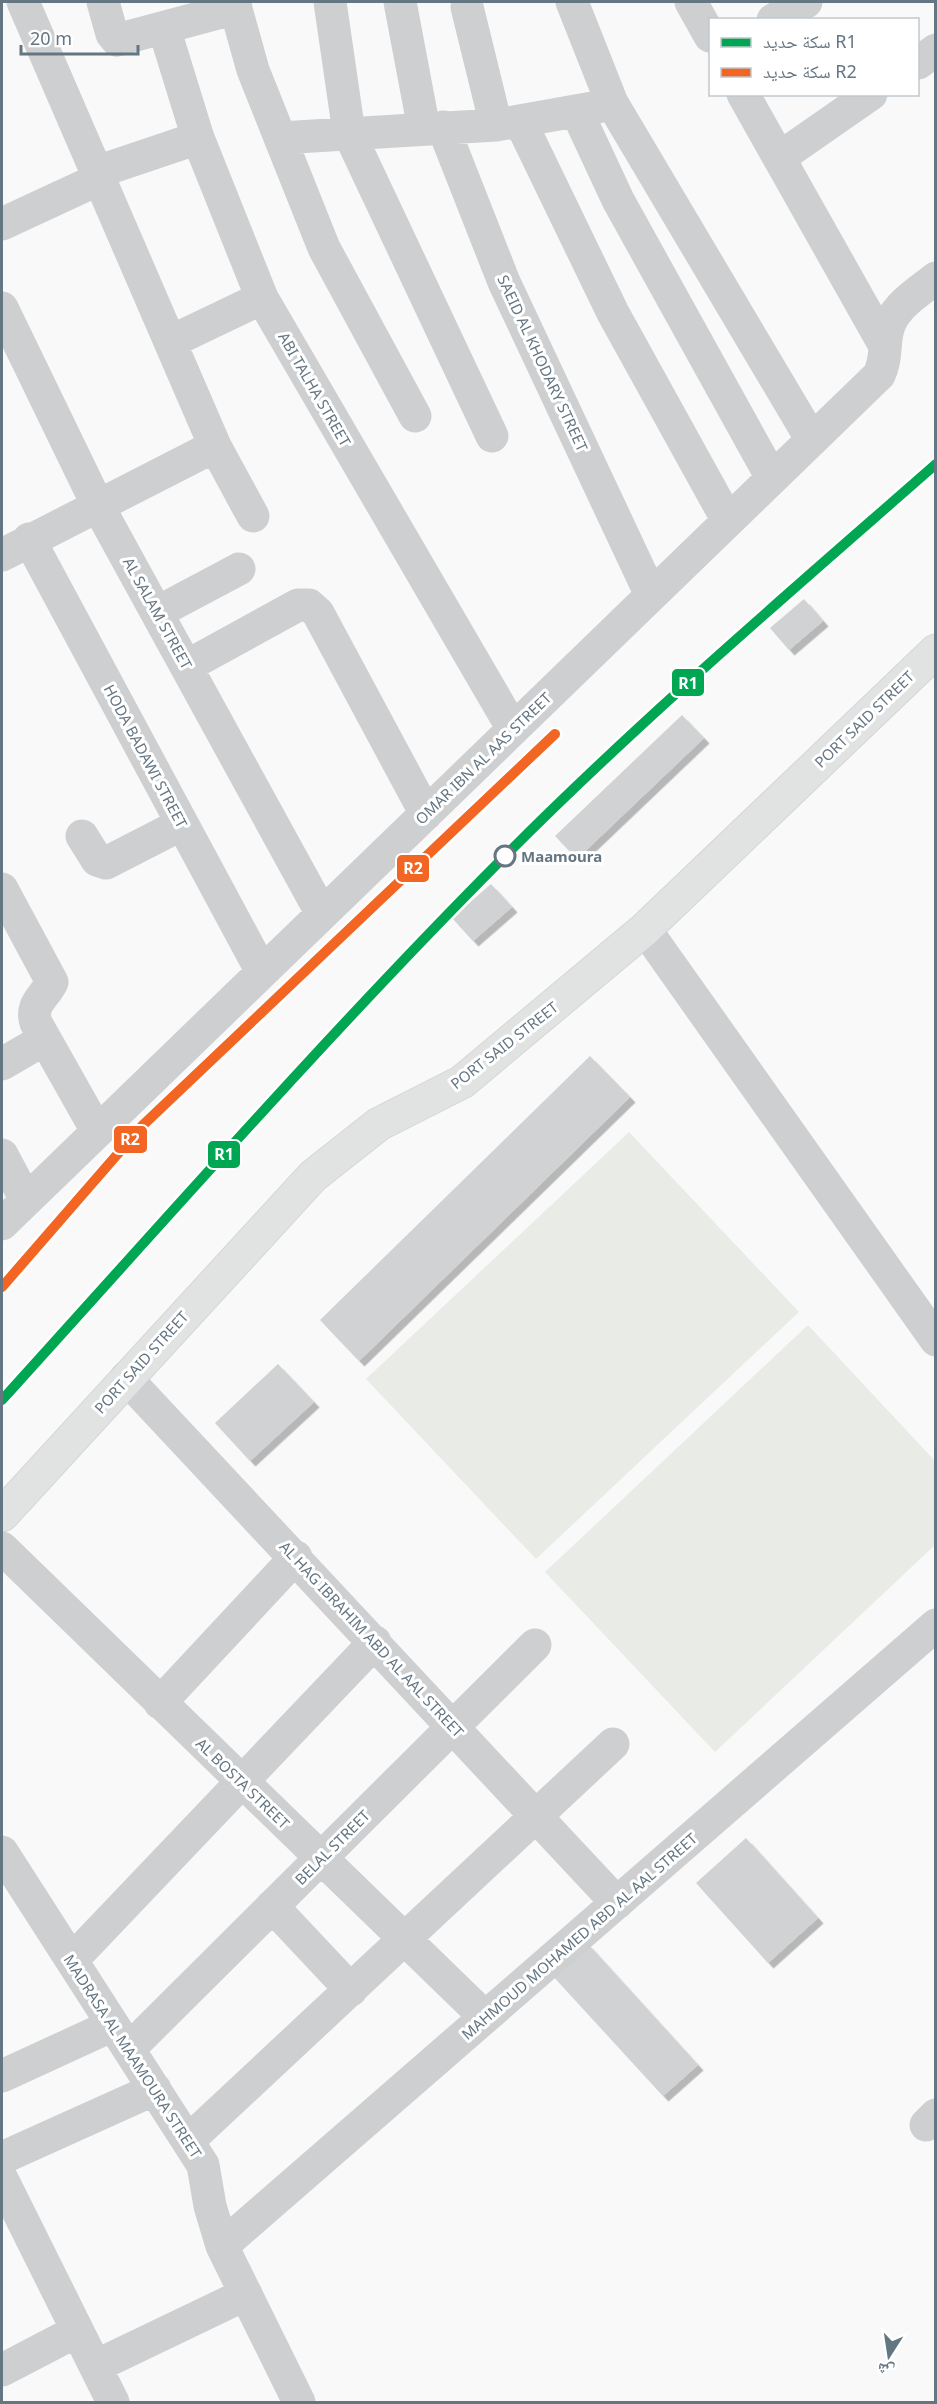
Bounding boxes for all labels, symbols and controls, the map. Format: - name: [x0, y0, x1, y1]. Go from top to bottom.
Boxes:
- scale bar: [21, 18, 138, 56]
- legend: [709, 18, 919, 96]
- text: 20 m: [30, 26, 72, 50]
- text: سكة حديد R1: [763, 29, 857, 53]
- text: سكة حديد R2: [763, 59, 857, 83]
- street label: SAEID AL KHODARY STREET: [493, 272, 593, 455]
- street label: ABI TALHA STREET: [274, 328, 356, 450]
- street label: AL SALAM STREET: [119, 553, 197, 673]
- street label: PORT SAID STREET: [810, 666, 919, 772]
- line badge: R1: [671, 668, 705, 697]
- text: R1: [678, 672, 698, 694]
- street label: HODA BADAWI STREET: [100, 681, 193, 832]
- street label: OMAR IBN AL AAS STREET: [411, 687, 556, 828]
- marker: Maamoura: [494, 845, 516, 867]
- place label: Maamoura: [521, 846, 602, 866]
- line badge: R2: [396, 854, 430, 883]
- text: R2: [403, 857, 423, 879]
- street label: PORT SAID STREET: [446, 996, 562, 1093]
- line badge: R2: [113, 1125, 148, 1154]
- text: R2: [120, 1128, 140, 1150]
- line badge: R1: [207, 1140, 241, 1169]
- text: R1: [214, 1143, 234, 1165]
- street label: PORT SAID STREET: [90, 1306, 193, 1417]
- street label: AL HAG IBRAHIM ABD AL AAL STREET: [276, 1537, 469, 1742]
- street label: AL BOSTA STREET: [192, 1733, 295, 1833]
- street label: BELAL STREET: [290, 1805, 374, 1889]
- street label: MAHMOUD MOHAMED ABD AL AAL STREET: [457, 1828, 701, 2044]
- street label: MADRASA AL MAAMOURA STREET: [60, 1950, 207, 2162]
- north arrow: [859, 2326, 919, 2386]
- text: ش: [875, 2358, 896, 2383]

